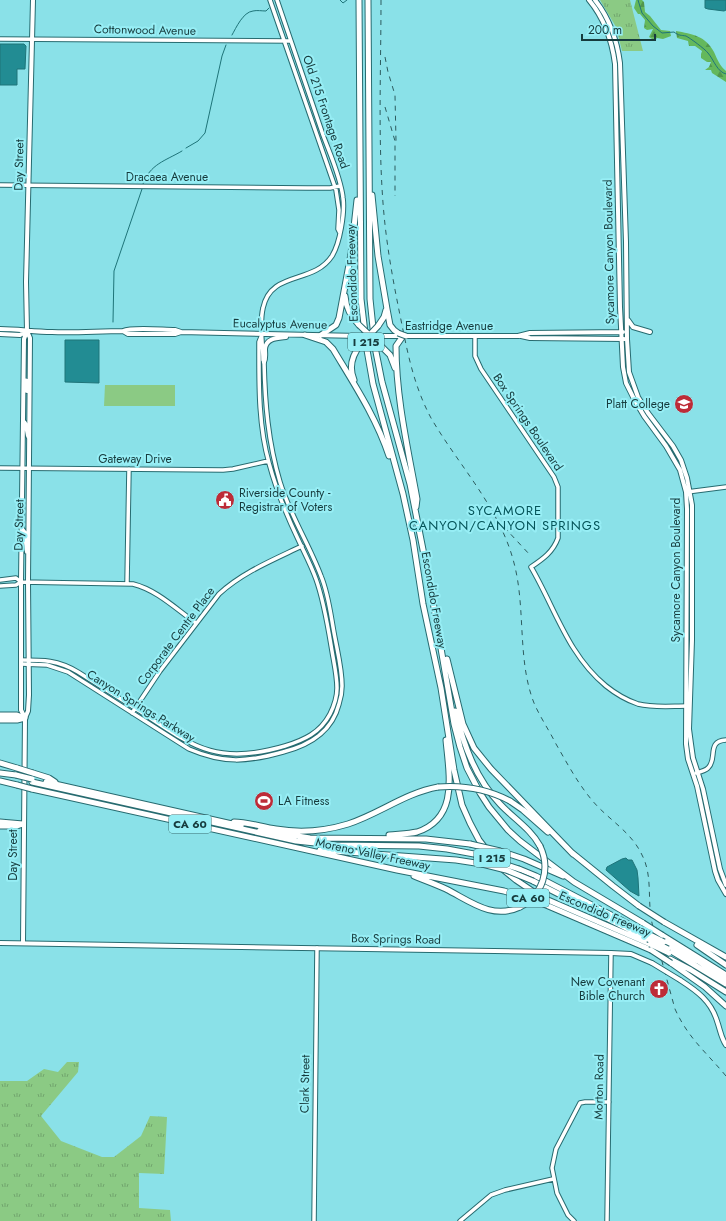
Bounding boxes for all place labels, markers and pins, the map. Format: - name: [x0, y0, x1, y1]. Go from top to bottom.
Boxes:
- school or university icon: Platt College: [673, 393, 695, 415]
- place label: Platt College: [606, 395, 670, 413]
- place label: Riverside County - Registrar of Voters: [239, 484, 332, 516]
- public building icon: Riverside County - Registrar of Voters: [214, 489, 236, 511]
- sports icon: LA Fitness: [253, 790, 275, 812]
- place label: LA Fitness: [278, 792, 330, 810]
- place label: New Covenant Bible Church: [571, 973, 645, 1005]
- church icon: New Covenant Bible Church: [648, 978, 670, 1000]

